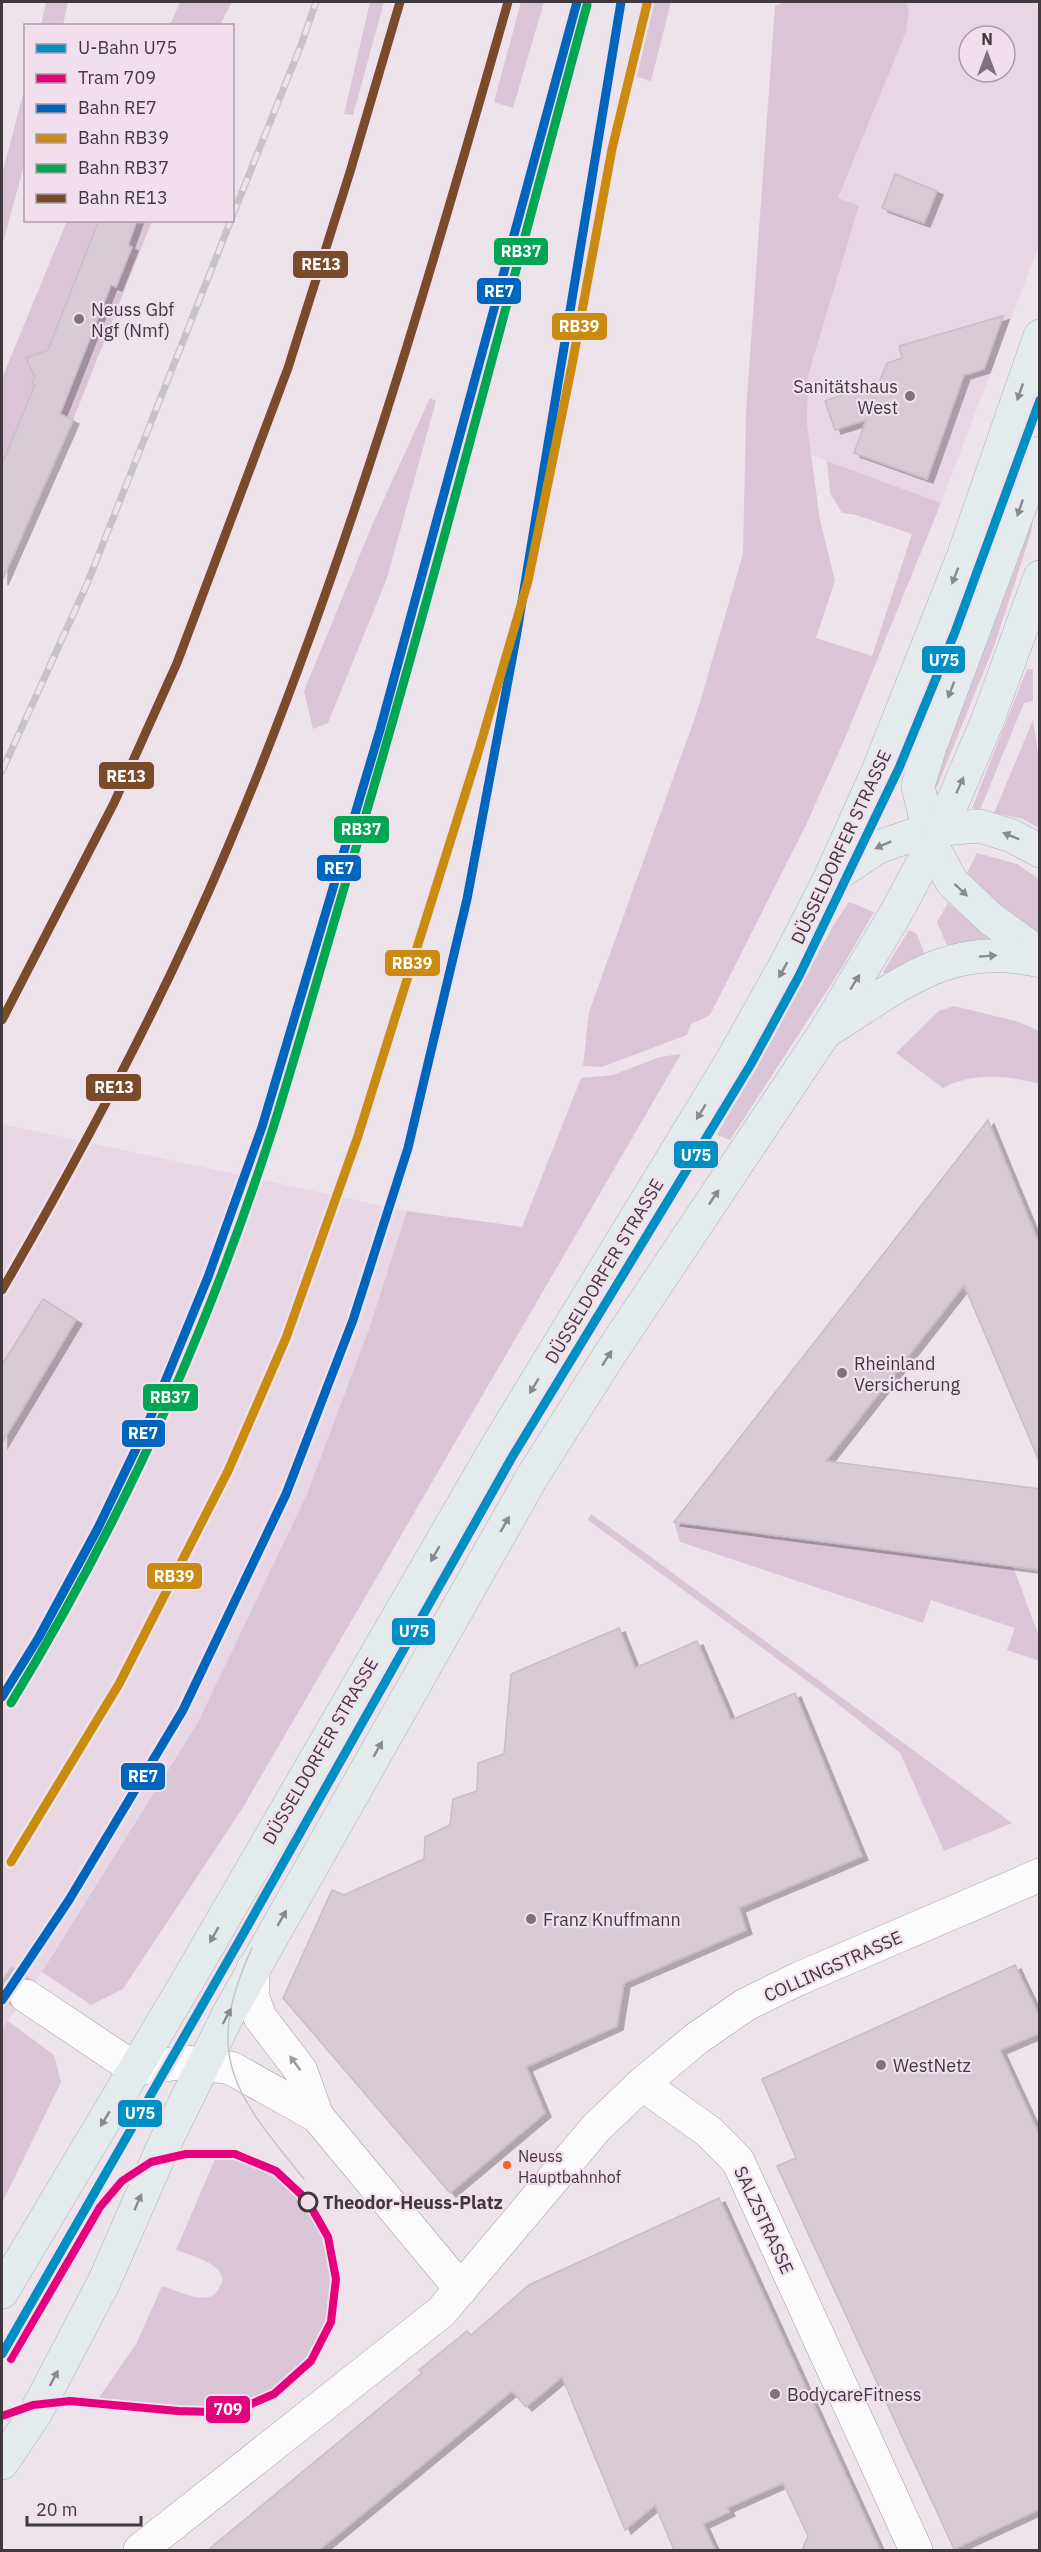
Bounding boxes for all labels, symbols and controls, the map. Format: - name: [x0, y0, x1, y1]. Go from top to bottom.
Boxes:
- legend: [24, 24, 234, 222]
- north arrow: [957, 24, 1017, 84]
- text: N: [981, 29, 993, 49]
- text: U-Bahn U75: [78, 36, 177, 59]
- text: Tram 709: [78, 66, 156, 89]
- text: Bahn RE7: [78, 96, 157, 119]
- text: Bahn RB39: [78, 126, 169, 149]
- text: Bahn RB37: [78, 156, 169, 179]
- text: Bahn RE13: [78, 186, 168, 209]
- line badge: RB37: [493, 237, 549, 266]
- text: RB37: [501, 241, 541, 261]
- line badge: RE13: [292, 250, 349, 279]
- text: RE13: [301, 254, 341, 274]
- line badge: RE7: [476, 277, 522, 305]
- text: RE7: [484, 281, 514, 301]
- place label: Neuss Gbf Ngf (Nmf): [91, 298, 174, 342]
- marker: Neuss Gbf Ngf (Nmf): [72, 312, 86, 326]
- line badge: RB39: [551, 312, 608, 341]
- text: RB39: [559, 316, 599, 336]
- place label: Sanitätshaus West: [793, 375, 898, 419]
- one-way arrow: [1015, 383, 1025, 401]
- marker: Sanitätshaus West: [903, 389, 917, 403]
- one-way arrow: [1015, 499, 1025, 517]
- one-way arrow: [950, 567, 960, 585]
- line badge: U75: [921, 645, 966, 674]
- text: U75: [929, 650, 960, 670]
- one-way arrow: [946, 682, 956, 700]
- street label: DÜSSELDORFER STRASSE: [786, 746, 896, 948]
- line badge: RE13: [98, 761, 155, 790]
- text: RE13: [106, 766, 146, 786]
- one-way arrow: [955, 777, 964, 794]
- line badge: RB37: [333, 815, 390, 844]
- text: RB37: [341, 819, 381, 839]
- one-way arrow: [1001, 831, 1019, 841]
- one-way arrow: [874, 841, 891, 850]
- line badge: RE7: [316, 854, 362, 882]
- text: RE7: [324, 858, 354, 878]
- one-way arrow: [953, 883, 968, 896]
- line badge: RB39: [384, 949, 441, 977]
- one-way arrow: [979, 951, 998, 961]
- text: RB39: [392, 953, 432, 973]
- one-way arrow: [778, 961, 788, 978]
- one-way arrow: [850, 974, 861, 990]
- line badge: RE13: [85, 1073, 142, 1102]
- text: RE13: [94, 1077, 134, 1097]
- one-way arrow: [695, 1104, 706, 1120]
- line badge: U75: [673, 1140, 719, 1169]
- text: U75: [681, 1145, 712, 1165]
- street label: DÜSSELDORFER STRASSE: [540, 1174, 668, 1368]
- one-way arrow: [708, 1189, 719, 1205]
- one-way arrow: [601, 1350, 612, 1366]
- place label: Rheinland Versicherung: [854, 1352, 960, 1396]
- marker: Rheinland Versicherung: [835, 1366, 849, 1380]
- one-way arrow: [528, 1378, 539, 1394]
- line badge: RB37: [142, 1383, 199, 1412]
- text: RB37: [150, 1387, 190, 1407]
- line badge: RE7: [121, 1419, 166, 1448]
- text: RE7: [128, 1423, 158, 1443]
- one-way arrow: [500, 1516, 511, 1532]
- one-way arrow: [429, 1546, 440, 1562]
- line badge: RB39: [146, 1562, 203, 1590]
- text: RB39: [154, 1566, 194, 1586]
- line badge: U75: [391, 1617, 436, 1646]
- text: U75: [399, 1621, 430, 1641]
- street label: DÜSSELDORFER STRASSE: [257, 1653, 383, 1849]
- one-way arrow: [373, 1740, 383, 1757]
- line badge: RE7: [120, 1762, 166, 1791]
- text: RE7: [128, 1766, 158, 1786]
- place label: Franz Knuffmann: [543, 1908, 681, 1931]
- one-way arrow: [277, 1910, 287, 1927]
- marker: Franz Knuffmann: [524, 1912, 538, 1926]
- street label: COLLINGSTRASSE: [760, 1925, 906, 2007]
- one-way arrow: [209, 1927, 219, 1944]
- one-way arrow: [222, 2007, 232, 2024]
- place label: WestNetz: [893, 2054, 971, 2077]
- one-way arrow: [289, 2055, 301, 2071]
- marker: WestNetz: [874, 2058, 888, 2072]
- line badge: U75: [117, 2099, 163, 2128]
- text: U75: [125, 2103, 156, 2123]
- one-way arrow: [99, 2111, 110, 2127]
- place label: Neuss Hauptbahnhof: [518, 2146, 621, 2187]
- marker: Neuss Hauptbahnhof: [501, 2159, 513, 2171]
- street label: SALZSTRASSE: [729, 2162, 799, 2278]
- place label: Theodor-Heuss-Platz: [323, 2191, 503, 2214]
- marker: Theodor-Heuss-Platz: [298, 2192, 318, 2212]
- one-way arrow: [134, 2193, 144, 2211]
- one-way arrow: [49, 2369, 59, 2386]
- place label: BodycareFitness: [787, 2383, 922, 2406]
- marker: BodycareFitness: [768, 2387, 782, 2401]
- line badge: 709: [205, 2395, 251, 2424]
- text: 709: [214, 2399, 242, 2419]
- scale bar: [27, 2489, 141, 2527]
- text: 20 m: [36, 2498, 78, 2521]

